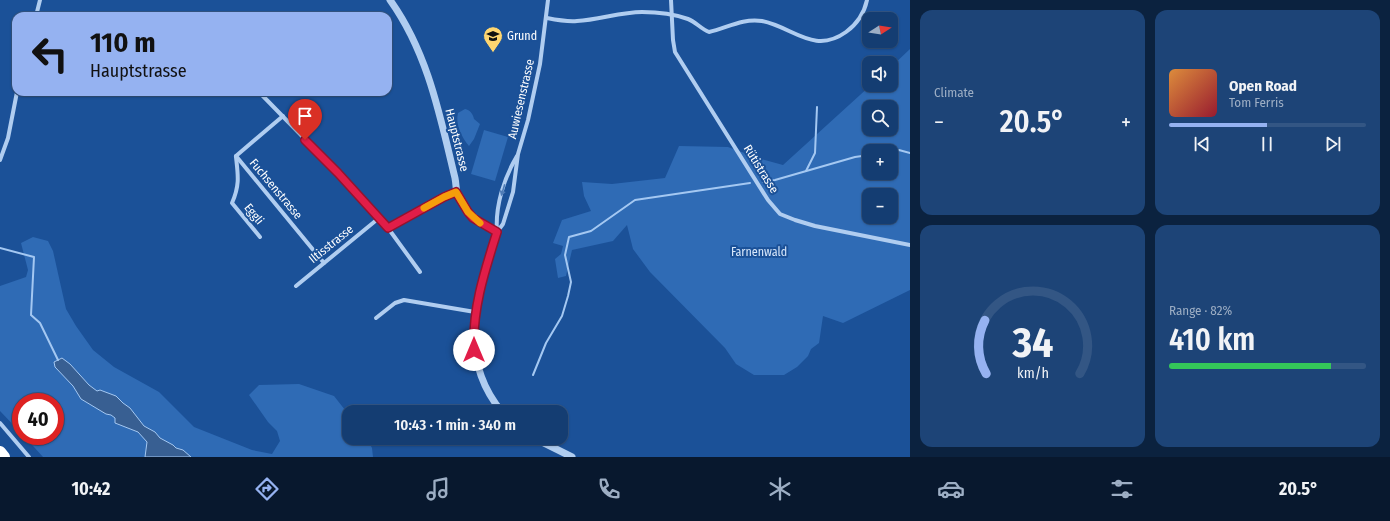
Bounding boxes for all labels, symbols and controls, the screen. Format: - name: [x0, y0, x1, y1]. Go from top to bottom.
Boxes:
- north arrow: [862, 12, 898, 48]
- map controls: [862, 12, 898, 224]
- school or university icon: Grund: [482, 25, 504, 53]
- text: 110 m: [90, 26, 156, 59]
- icon: left: [24, 28, 76, 80]
- place label: Grund: [507, 29, 537, 43]
- button: sound: [862, 56, 898, 92]
- street label: Auwiesenstrasse: [505, 58, 537, 140]
- text: Hauptstrasse: [90, 60, 187, 82]
- text: Open Road: [1229, 77, 1297, 95]
- text: Climate: [934, 85, 974, 100]
- text: Tom Ferris: [1229, 95, 1284, 110]
- pin: [288, 99, 322, 140]
- button: search: [862, 100, 898, 136]
- text: 20.5°: [1000, 104, 1065, 140]
- icon: arrive: [294, 105, 316, 127]
- street label: Hauptstrasse: [442, 107, 472, 173]
- text: −: [934, 109, 944, 136]
- text: +: [1121, 109, 1131, 136]
- icon: previous: [1191, 133, 1213, 155]
- icon: pause: [1256, 133, 1278, 155]
- icon: next: [1322, 133, 1344, 155]
- street label: Rütistrasse: [741, 142, 781, 196]
- button: +: [862, 144, 898, 180]
- street label: Fuchsenstrasse: [247, 156, 305, 222]
- one-way arrow: [500, 184, 506, 196]
- button: −: [862, 188, 898, 224]
- street label: Eggli: [241, 201, 267, 227]
- street label: Iltisstrasse: [306, 222, 356, 266]
- park label: Farnenwald: [731, 245, 787, 259]
- text: Range · 82%: [1169, 303, 1232, 318]
- text: 34: [1011, 318, 1053, 368]
- text: 410 km: [1169, 322, 1255, 358]
- position arrow: [453, 329, 495, 371]
- text: km/h: [1017, 364, 1048, 381]
- speed limit sign: 40: [12, 393, 64, 445]
- text: 10:43 · 1 min · 340 m: [394, 416, 516, 434]
- icon: directions: [253, 475, 281, 503]
- icon: music: [424, 475, 452, 503]
- icon: phone: [595, 475, 623, 503]
- icon: climate: [766, 475, 794, 503]
- icon: car: [937, 475, 965, 503]
- icon: filters: [1108, 475, 1136, 503]
- text: 10:42: [71, 478, 110, 500]
- text: 20.5°: [1279, 478, 1318, 500]

